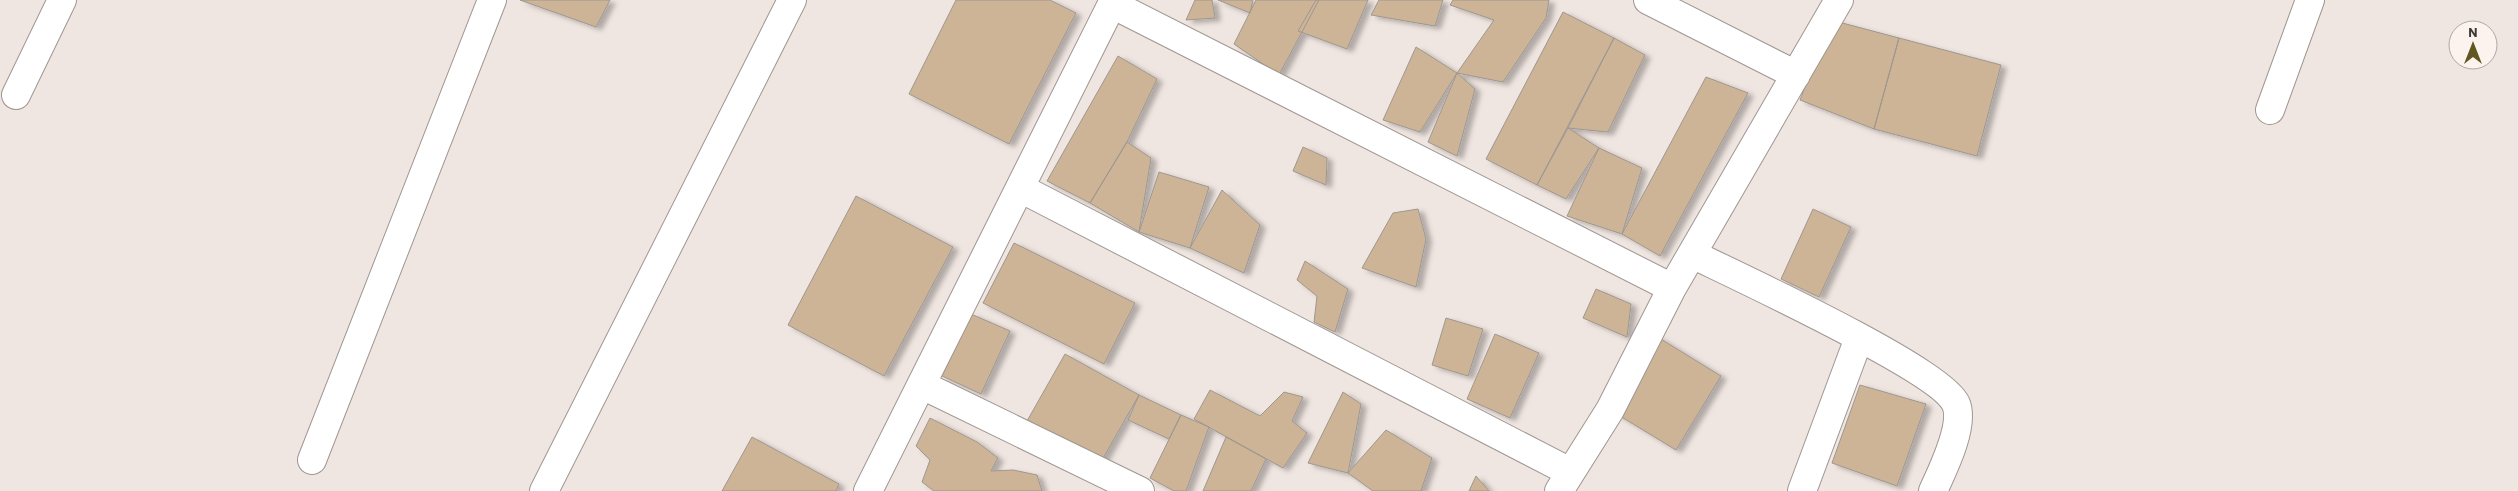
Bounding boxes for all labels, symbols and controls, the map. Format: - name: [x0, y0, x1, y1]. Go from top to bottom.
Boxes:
- north arrow: [2448, 20, 2498, 70]
- text: N: [2468, 23, 2478, 40]

